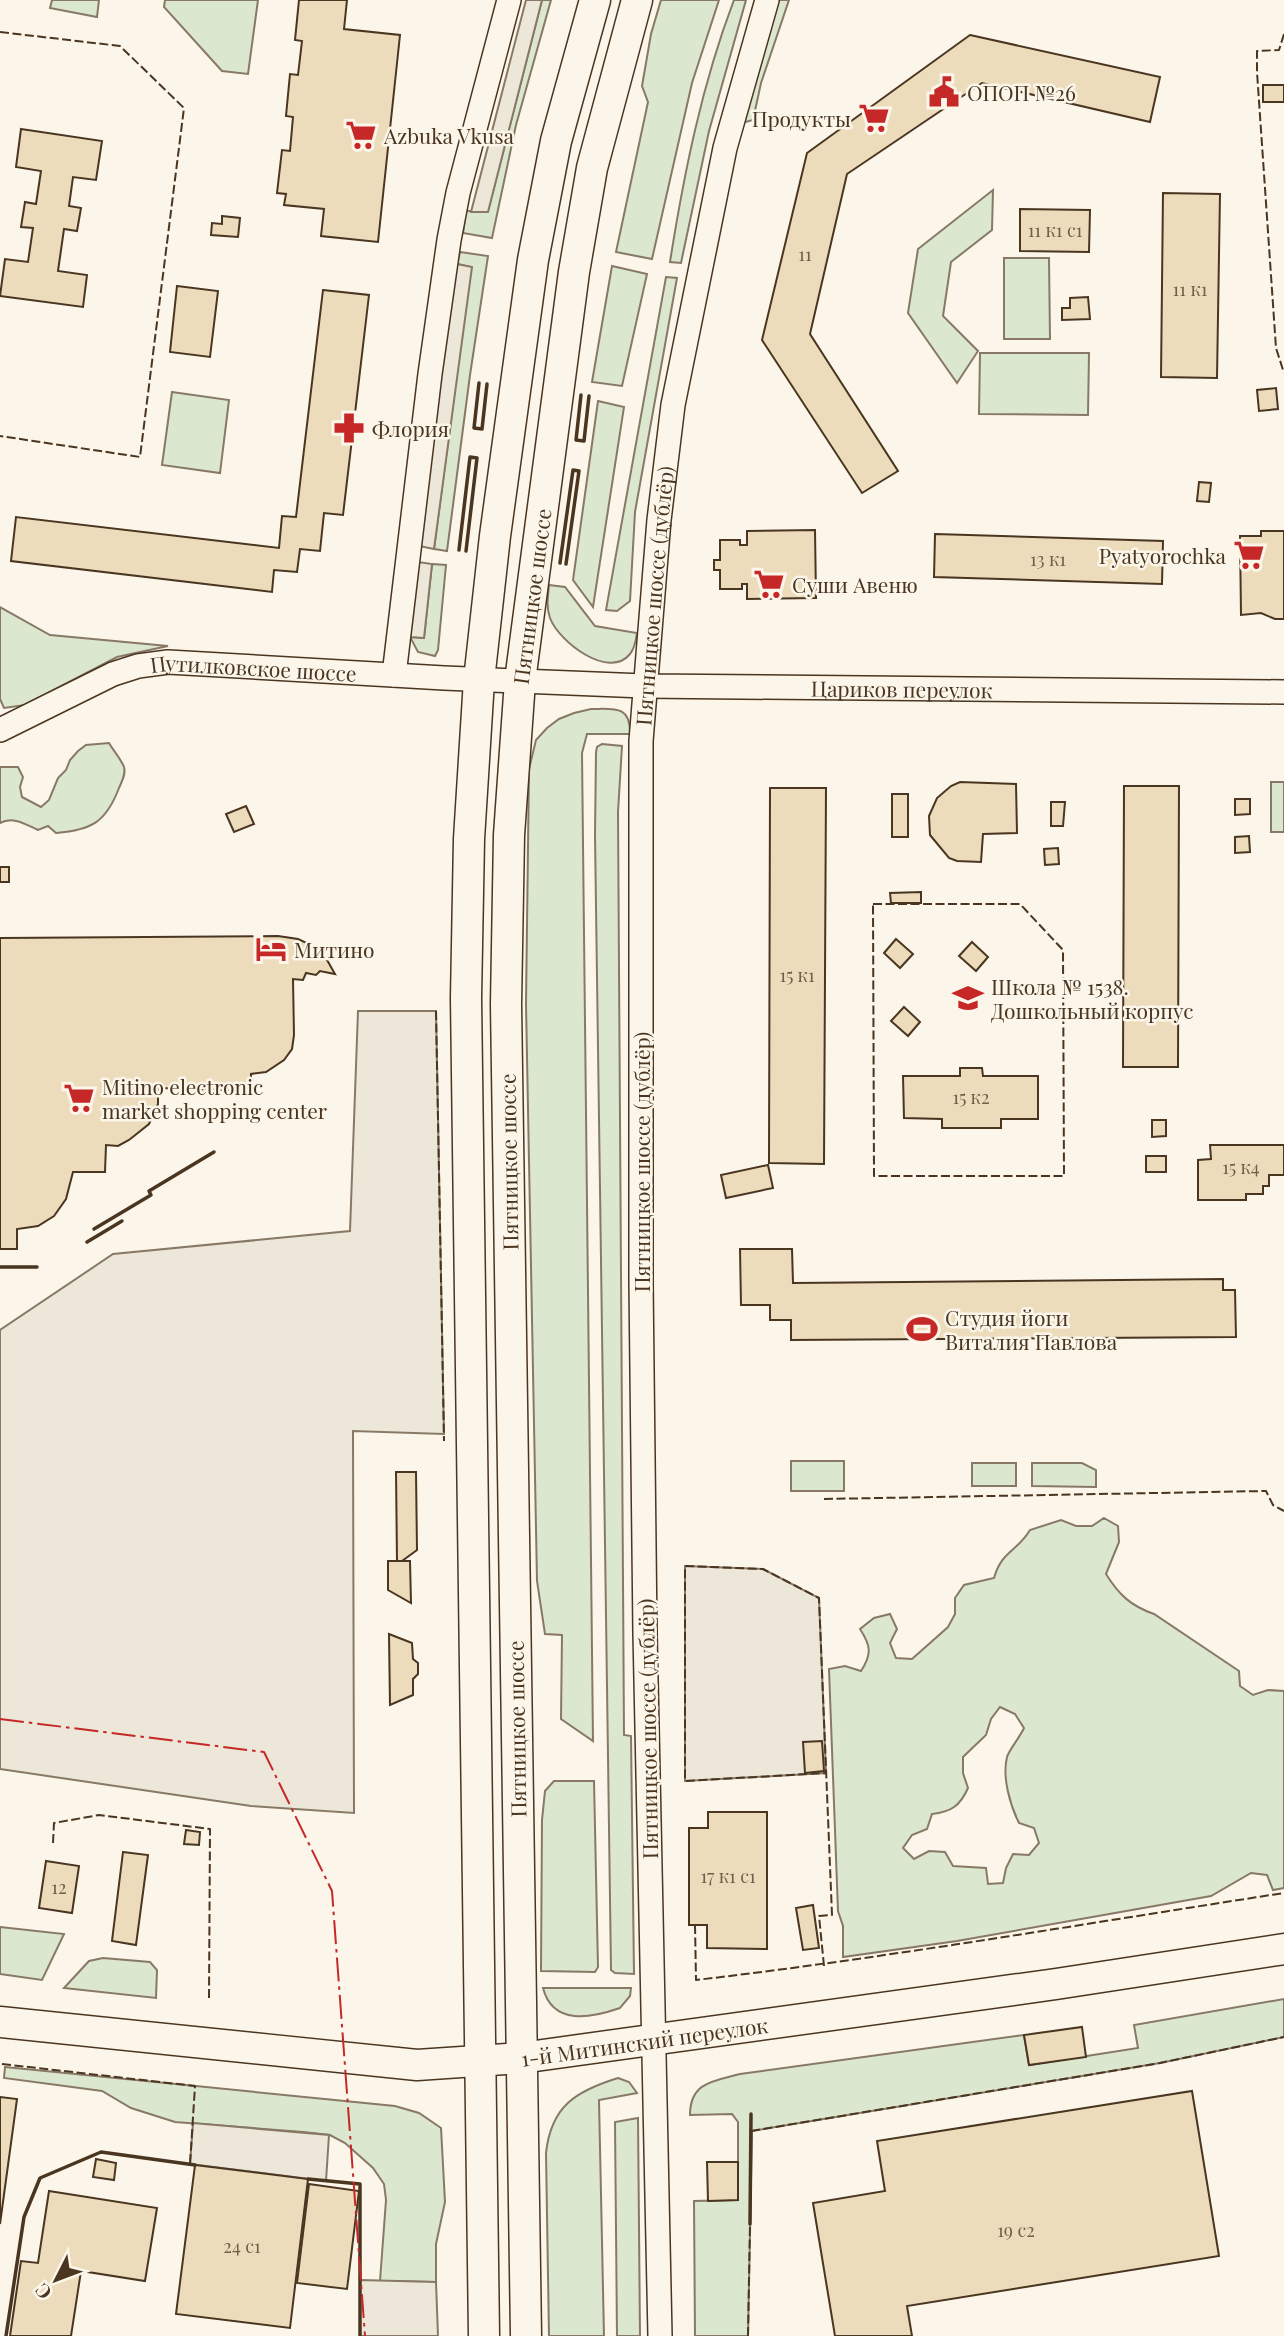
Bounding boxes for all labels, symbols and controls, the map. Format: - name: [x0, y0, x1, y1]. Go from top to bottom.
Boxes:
- public building icon: ОПОП №26: [927, 75, 961, 109]
- place label: ОПОП №26: [967, 78, 1076, 106]
- supermarket icon: Продукты: [857, 101, 891, 135]
- place label: Продукты: [752, 104, 851, 132]
- supermarket icon: Azbuka Vkusa: [344, 118, 378, 152]
- place label: Azbuka Vkusa: [383, 121, 515, 149]
- house number: 11 к1 с1: [1028, 218, 1083, 242]
- house number: 11: [798, 242, 812, 266]
- house number: 11 к1: [1173, 277, 1208, 301]
- pharmacy icon: Флория: [332, 411, 366, 445]
- place label: Флория: [372, 414, 449, 442]
- street label: Пятницкое шоссе (дублёр): [628, 464, 679, 727]
- street label: Пятницкое шоссе: [506, 507, 557, 686]
- supermarket icon: Pyatyorochka: [1232, 538, 1266, 572]
- place label: Pyatyorochka: [1099, 541, 1227, 569]
- house number: 13 к1: [1030, 547, 1066, 571]
- supermarket icon: Суши Авеню: [752, 567, 786, 601]
- place label: Суши Авеню: [792, 570, 918, 598]
- street label: Путилковское шоссе: [148, 648, 357, 687]
- street label: Цариков переулок: [811, 674, 993, 703]
- hotel icon: Митино: [254, 932, 288, 966]
- place label: Митино: [294, 935, 375, 963]
- house number: 15 к1: [779, 963, 815, 987]
- place label: Школа № 1538. Дошкольный корпус: [991, 972, 1194, 1024]
- school or university icon: Школа № 1538. Дошкольный корпус: [951, 981, 985, 1015]
- street label: Пятницкое шоссе (дублёр): [627, 1032, 655, 1292]
- place label: Mitino electronic market shopping center: [102, 1072, 328, 1124]
- street label: Пятницкое шоссе: [492, 1073, 524, 1251]
- supermarket icon: Mitino electronic market shopping center: [62, 1081, 96, 1115]
- house number: 15 к2: [952, 1085, 990, 1109]
- house number: 15 к4: [1222, 1155, 1260, 1179]
- place label: Студия йоги Виталия Павлова: [945, 1303, 1118, 1355]
- sports icon: Студия йоги Виталия Павлова: [905, 1312, 939, 1346]
- street label: Пятницкое шоссе (дублёр): [631, 1598, 663, 1860]
- street label: Пятницкое шоссе: [500, 1640, 532, 1818]
- house number: 17 к1 с1: [700, 1864, 756, 1888]
- house number: 12: [51, 1875, 67, 1899]
- street label: 1-й Митинский переулок: [519, 2010, 770, 2072]
- house number: 19 с2: [997, 2218, 1035, 2242]
- house number: 24 с1: [223, 2234, 261, 2258]
- north arrow: [21, 2245, 91, 2315]
- text: С: [28, 2278, 57, 2306]

